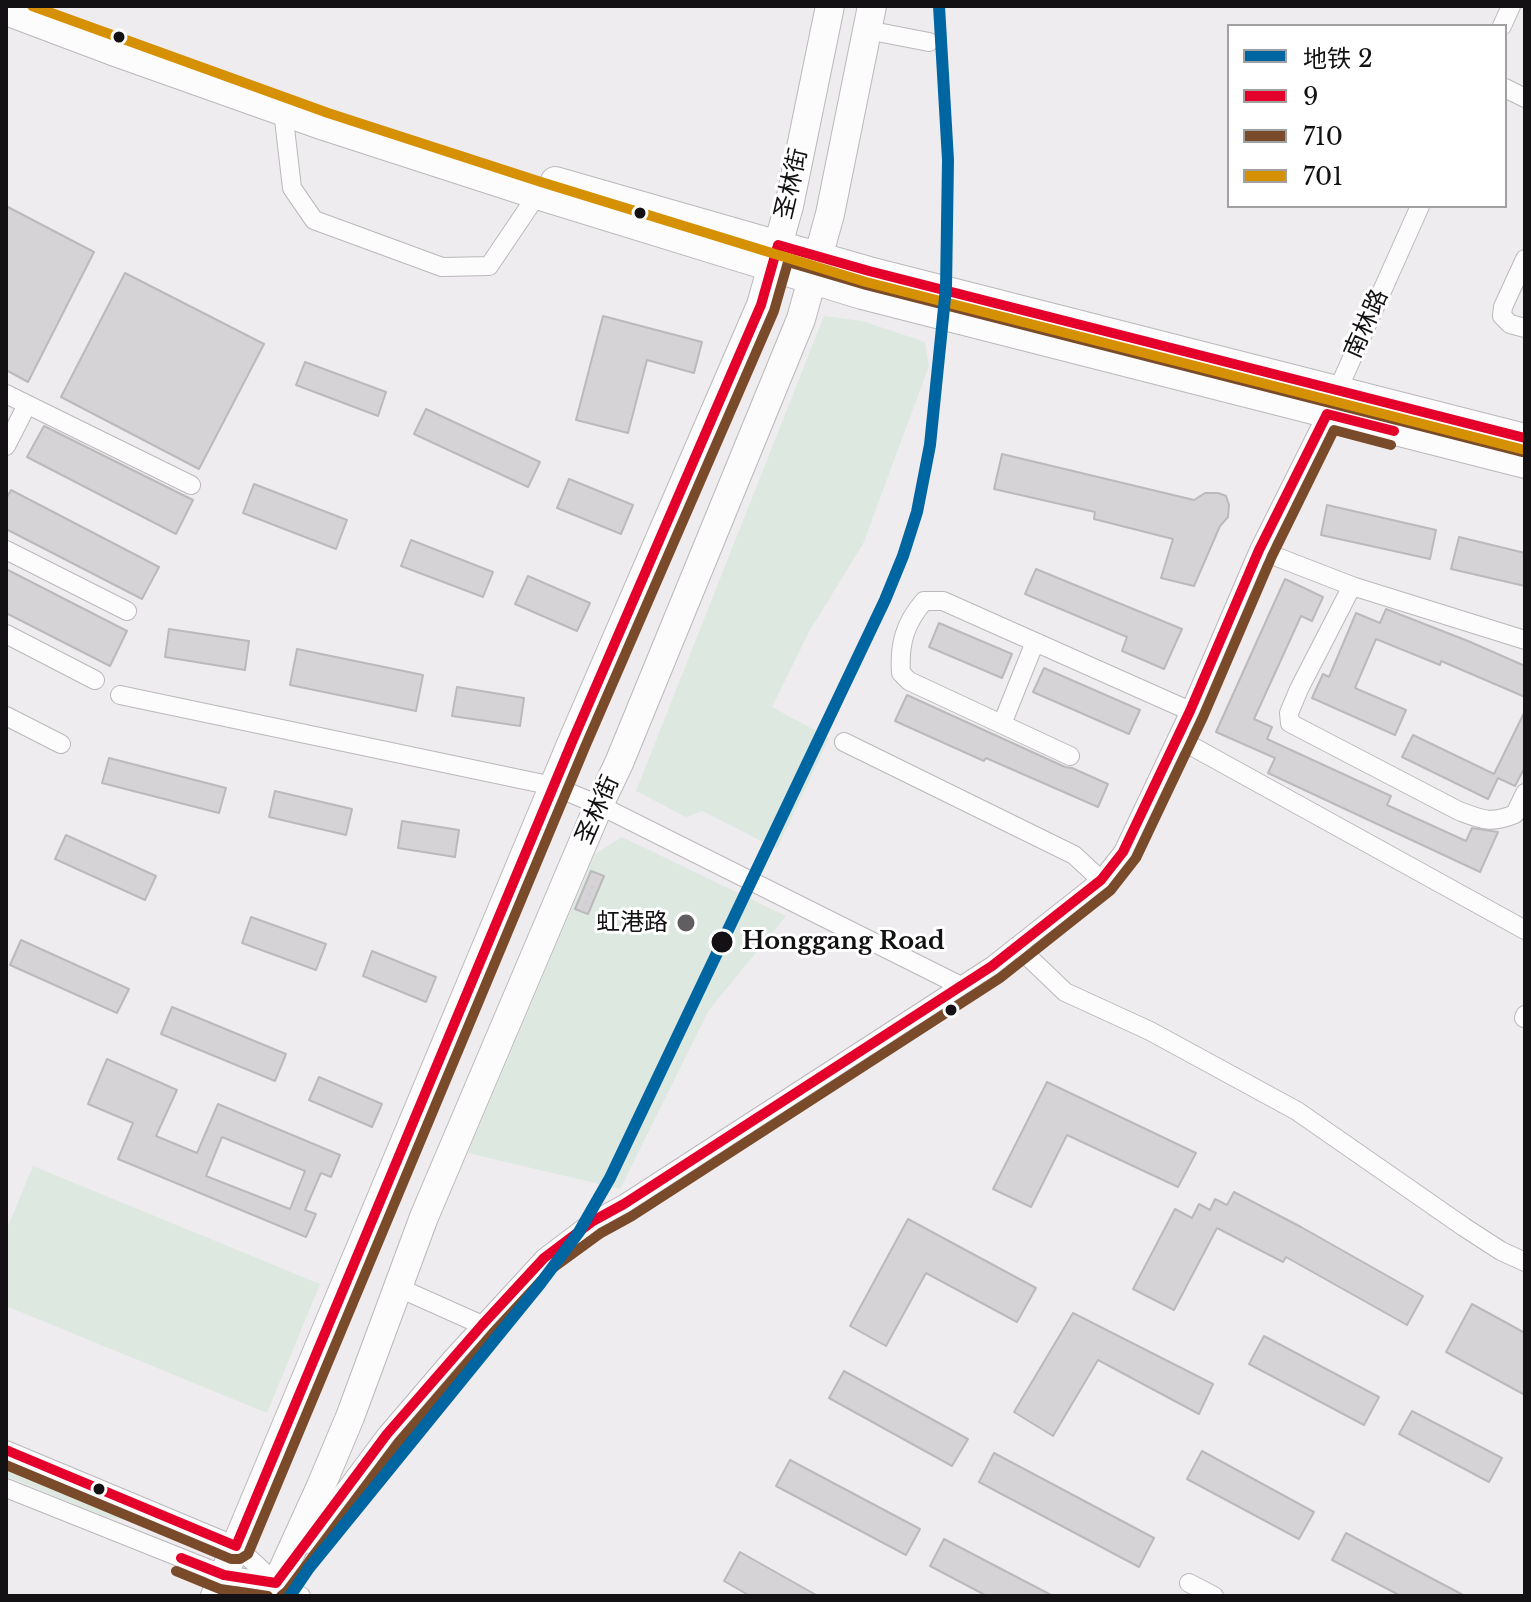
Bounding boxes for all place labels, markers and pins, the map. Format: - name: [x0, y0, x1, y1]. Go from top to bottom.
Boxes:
- unlabelled marker: [111, 29, 127, 45]
- unlabelled marker: [632, 205, 648, 221]
- place label: 虹港路: [596, 909, 668, 937]
- marker: 虹港路: [675, 912, 697, 934]
- place label: Honggang Road: [742, 928, 945, 956]
- marker: Honggang Road: [709, 929, 735, 955]
- unlabelled marker: [943, 1002, 959, 1018]
- unlabelled marker: [91, 1481, 107, 1497]

